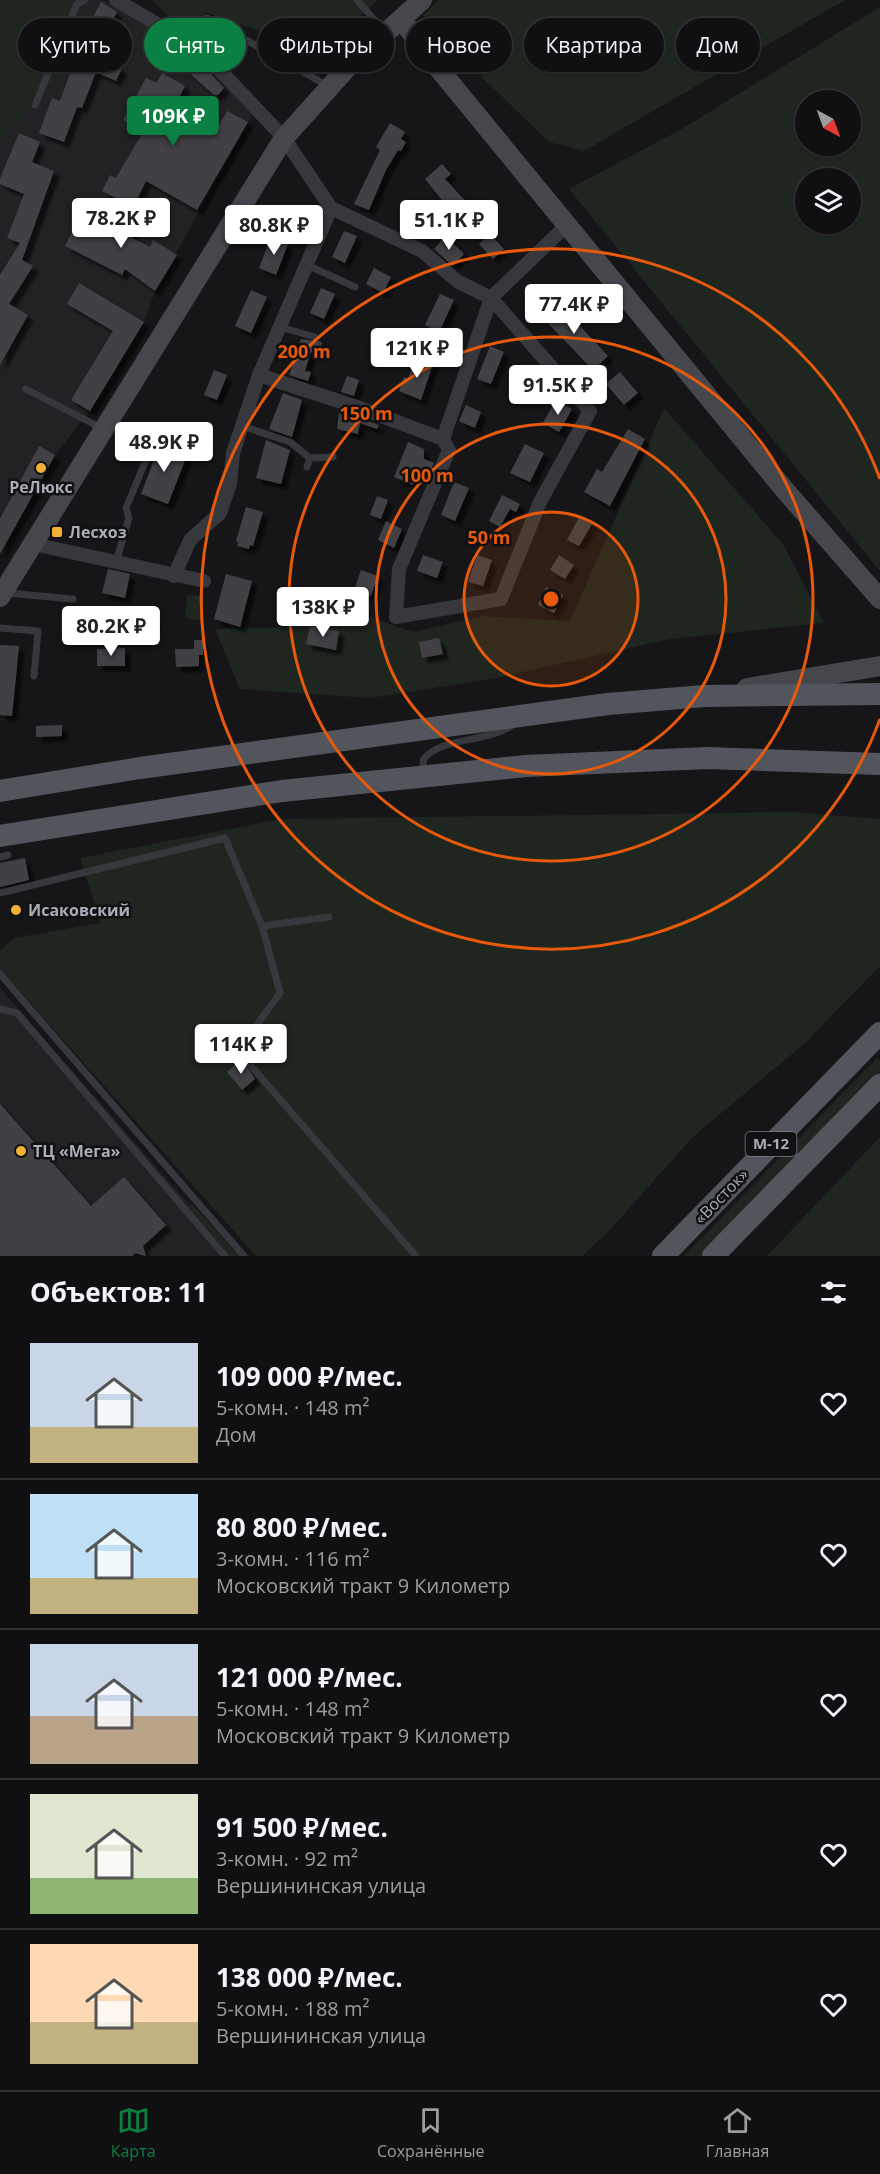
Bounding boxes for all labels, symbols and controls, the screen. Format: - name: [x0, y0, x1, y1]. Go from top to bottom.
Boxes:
- chip: Купить: [18, 18, 132, 72]
- chip: Снять: [144, 18, 246, 72]
- chip: Фильтры: [258, 18, 394, 72]
- chip: Новое: [406, 18, 512, 72]
- chip: Квартира: [524, 18, 664, 72]
- chip: Дом: [676, 18, 760, 72]
- north arrow: [795, 90, 861, 156]
- map controls: [795, 90, 861, 234]
- pin: 109K ₽: [124, 96, 222, 147]
- text: 109K ₽: [141, 102, 205, 129]
- button: layers: [795, 168, 861, 234]
- pin: 78.2K ₽: [66, 198, 176, 249]
- pin: 51.1K ₽: [394, 200, 504, 251]
- text: 78.2K ₽: [86, 204, 156, 231]
- pin: 80.8K ₽: [219, 205, 329, 256]
- text: 51.1K ₽: [414, 206, 484, 233]
- text: 80.8K ₽: [239, 211, 309, 238]
- pin: 77.4K ₽: [519, 284, 629, 335]
- text: 77.4K ₽: [539, 290, 609, 317]
- pin: 121K ₽: [368, 328, 466, 379]
- text: 121K ₽: [385, 334, 449, 361]
- text: 200 m: [277, 339, 331, 363]
- pin: 91.5K ₽: [503, 365, 613, 416]
- text: 91.5K ₽: [523, 371, 593, 398]
- text: 150 m: [339, 401, 393, 425]
- pin: 48.9K ₽: [109, 422, 219, 473]
- text: 48.9K ₽: [129, 428, 199, 455]
- marker: РеЛюкс: [34, 461, 48, 475]
- text: 100 m: [400, 463, 454, 487]
- place label: РеЛюкс: [9, 476, 73, 498]
- place label: Лесхоз: [69, 521, 127, 543]
- marker: Лесхоз: [50, 525, 64, 539]
- text: 50 m: [468, 525, 510, 549]
- pin: 138K ₽: [274, 587, 372, 638]
- centre of rings: [541, 589, 561, 609]
- text: 138K ₽: [291, 593, 355, 620]
- pin: 80.2K ₽: [56, 606, 166, 657]
- text: 80.2K ₽: [76, 612, 146, 639]
- place label: Исаковский: [28, 899, 130, 921]
- marker: Исаковский: [9, 903, 23, 917]
- pin: 114K ₽: [192, 1024, 290, 1075]
- text: 114K ₽: [209, 1030, 273, 1057]
- road number: М-12: [746, 1132, 796, 1156]
- place label: ТЦ «Мега»: [33, 1140, 121, 1162]
- marker: ТЦ «Мега»: [14, 1144, 28, 1158]
- street label: «Восток»: [689, 1164, 753, 1228]
- text: Объектов: 11: [30, 1274, 208, 1310]
- icon: filters: [817, 1276, 850, 1309]
- text: 109 000 ₽/мес.: [216, 1358, 403, 1394]
- icon: home: [78, 1367, 150, 1439]
- icon: heart: [817, 1387, 850, 1420]
- text: 5-комн. · 148 m²: [216, 1394, 369, 1421]
- text: Дом: [216, 1421, 256, 1448]
- text: 80 800 ₽/мес.: [216, 1509, 388, 1545]
- icon: home: [78, 1518, 150, 1590]
- icon: heart: [817, 1538, 850, 1571]
- text: 3-комн. · 116 m²: [216, 1545, 369, 1572]
- text: Московский тракт 9 Километр: [216, 1572, 510, 1599]
- text: 121 000 ₽/мес.: [216, 1659, 403, 1695]
- icon: home: [78, 1668, 150, 1740]
- icon: heart: [817, 1688, 850, 1721]
- text: 5-комн. · 148 m²: [216, 1695, 369, 1722]
- text: Московский тракт 9 Километр: [216, 1722, 510, 1749]
- text: 91 500 ₽/мес.: [216, 1809, 388, 1845]
- icon: home: [78, 1818, 150, 1890]
- icon: heart: [817, 1838, 850, 1871]
- text: 3-комн. · 92 m²: [216, 1845, 358, 1872]
- text: Вершининская улица: [216, 1872, 426, 1899]
- text: 138 000 ₽/мес.: [216, 1959, 403, 1995]
- icon: home: [78, 1968, 150, 2040]
- icon: heart: [817, 1988, 850, 2021]
- text: 5-комн. · 188 m²: [216, 1995, 369, 2022]
- text: Вершининская улица: [216, 2022, 426, 2049]
- tab: Карта: [111, 2104, 156, 2162]
- tab: Сохранённые: [377, 2104, 484, 2162]
- tab: Главная: [706, 2104, 769, 2162]

